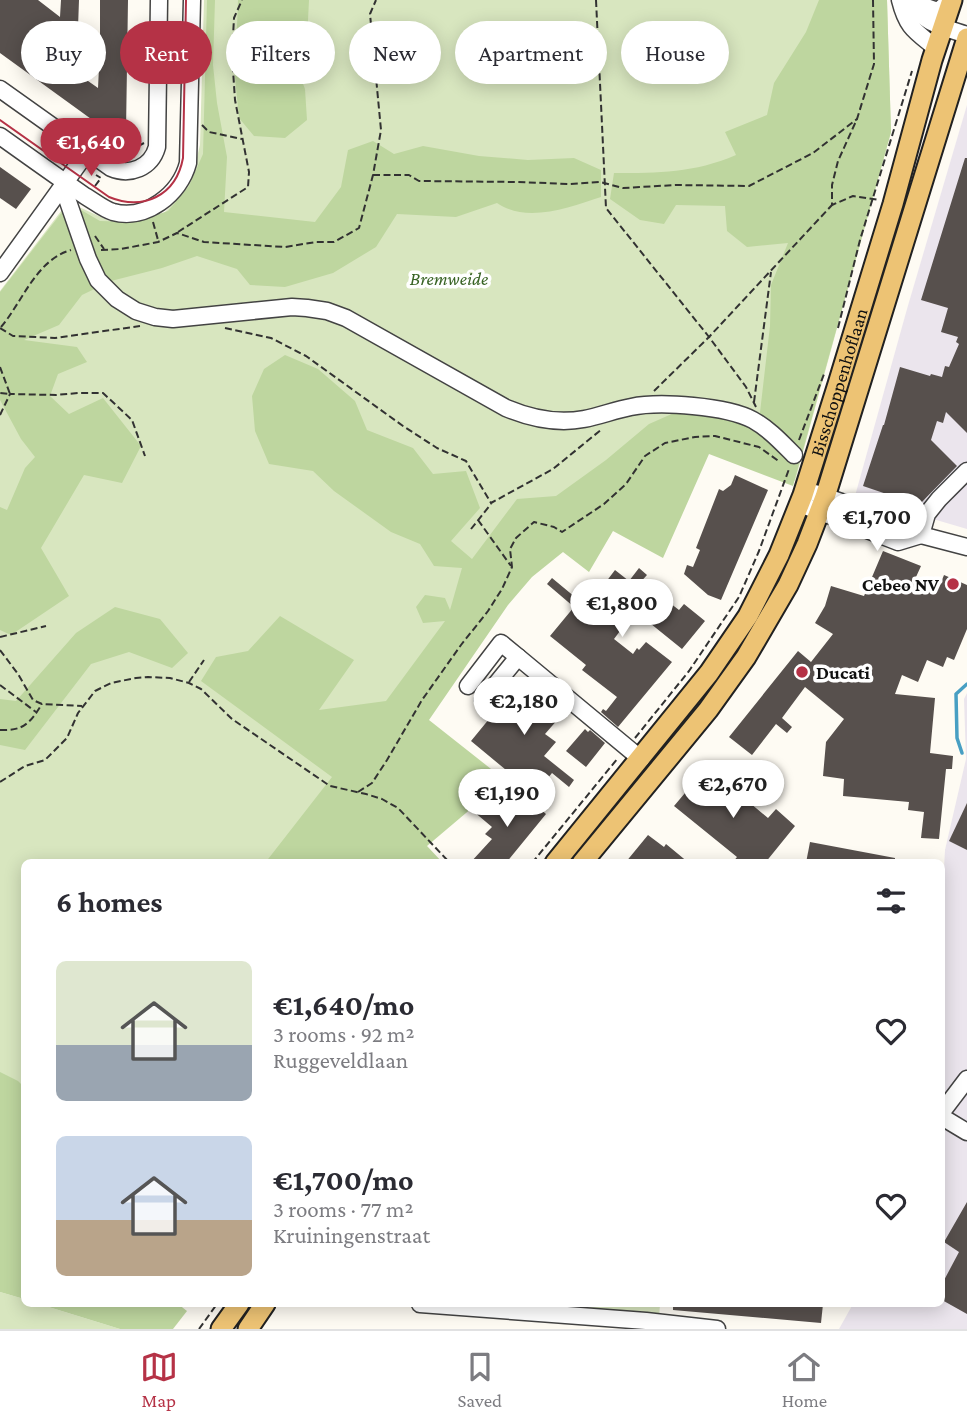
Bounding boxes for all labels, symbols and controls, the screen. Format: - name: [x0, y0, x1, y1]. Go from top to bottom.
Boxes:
- chip: Buy: [21, 21, 106, 84]
- chip: Rent: [120, 21, 212, 84]
- chip: Filters: [226, 21, 335, 84]
- chip: New: [349, 21, 441, 84]
- chip: Apartment: [455, 21, 607, 84]
- chip: House: [621, 21, 729, 84]
- pin: €1,640: [34, 118, 148, 178]
- text: €1,640: [57, 128, 125, 154]
- park label: Bremweide: [410, 268, 488, 289]
- street label: Bisschoppenhoflaan: [805, 305, 871, 459]
- pin: €1,700: [820, 494, 934, 553]
- text: €1,700: [843, 503, 911, 529]
- place label: Cebeo NV: [862, 574, 940, 595]
- marker: Cebeo NV: [945, 576, 961, 592]
- pin: €1,800: [565, 580, 679, 639]
- text: €1,800: [586, 589, 658, 615]
- place label: Ducati: [816, 662, 871, 683]
- marker: Ducati: [794, 664, 810, 680]
- pin: €2,180: [467, 678, 581, 737]
- text: €2,180: [489, 687, 559, 713]
- pin: €2,670: [676, 760, 790, 820]
- pin: €1,190: [450, 770, 564, 829]
- text: €2,670: [698, 770, 768, 796]
- text: €1,190: [474, 779, 540, 805]
- icon: filters: [872, 882, 910, 920]
- text: 6 homes: [56, 885, 163, 918]
- text: €1,640/mo: [273, 988, 414, 1021]
- icon: home: [112, 989, 196, 1073]
- icon: heart: [872, 1012, 910, 1050]
- text: 3 rooms · 92 m²: [273, 1021, 414, 1047]
- text: Ruggeveldlaan: [273, 1047, 408, 1073]
- text: €1,700/mo: [273, 1163, 414, 1196]
- icon: home: [112, 1164, 196, 1248]
- icon: heart: [872, 1187, 910, 1225]
- text: 3 rooms · 77 m²: [273, 1196, 413, 1222]
- text: Kruiningenstraat: [273, 1222, 430, 1248]
- tab: Map: [140, 1348, 178, 1411]
- tab: Saved: [457, 1348, 502, 1411]
- tab: Home: [782, 1348, 827, 1411]

